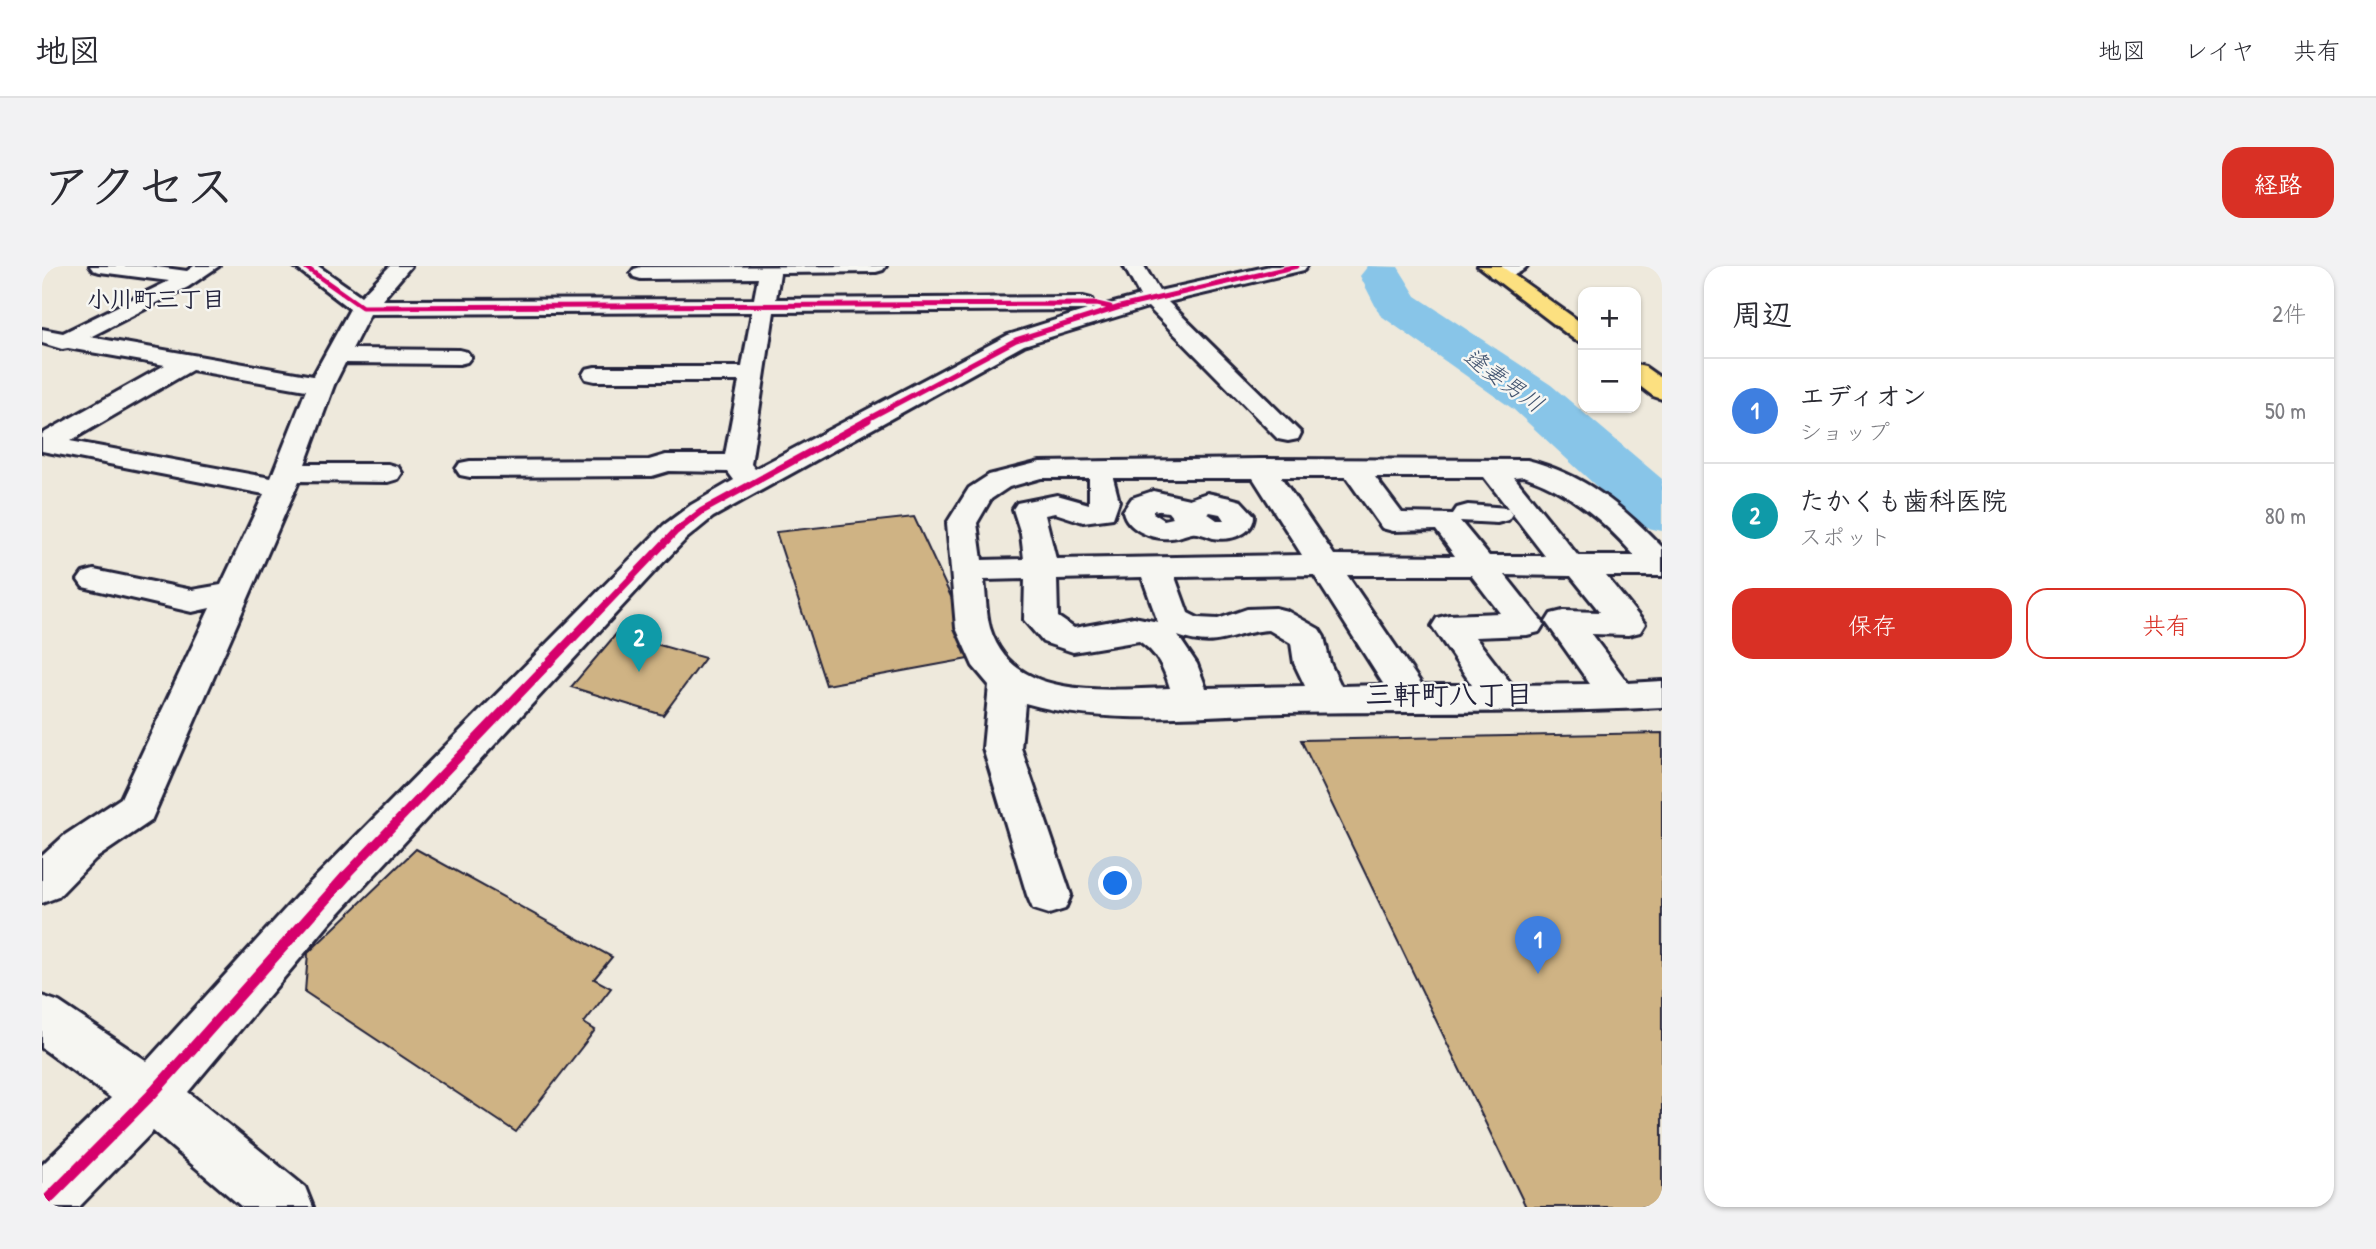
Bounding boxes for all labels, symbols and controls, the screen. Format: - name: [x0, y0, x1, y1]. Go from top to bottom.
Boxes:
- text: 地図: [35, 28, 101, 72]
- text: 地図: [2098, 34, 2146, 66]
- text: レイヤ: [2184, 34, 2255, 66]
- text: 共有: [2293, 34, 2341, 66]
- button: 経路: [2222, 147, 2334, 218]
- text: アクセス: [42, 152, 235, 218]
- district label: 小川町三丁目: [87, 283, 225, 314]
- map controls: [1578, 287, 1641, 413]
- button: +: [1578, 287, 1641, 350]
- text: 周辺: [1732, 294, 1792, 334]
- text: 2件: [2272, 298, 2306, 329]
- water label: 逢妻男川: [1458, 340, 1551, 419]
- button: −: [1578, 350, 1641, 413]
- text: エディオン: [1799, 378, 1927, 413]
- text: 1: [1751, 395, 1759, 426]
- text: 50 m: [2265, 395, 2306, 426]
- text: ショップ: [1799, 416, 1890, 447]
- text: たかくも歯科医院: [1799, 483, 2007, 518]
- text: 2: [1750, 500, 1760, 531]
- text: 80 m: [2265, 500, 2306, 531]
- text: スポット: [1799, 521, 1891, 552]
- button: 保存: [1732, 588, 2012, 659]
- button: 共有: [2026, 588, 2306, 659]
- pin: 2: [616, 614, 662, 672]
- district label: 三軒町八丁目: [1365, 675, 1533, 713]
- your location: [1098, 866, 1132, 900]
- pin: 1: [1515, 916, 1561, 974]

